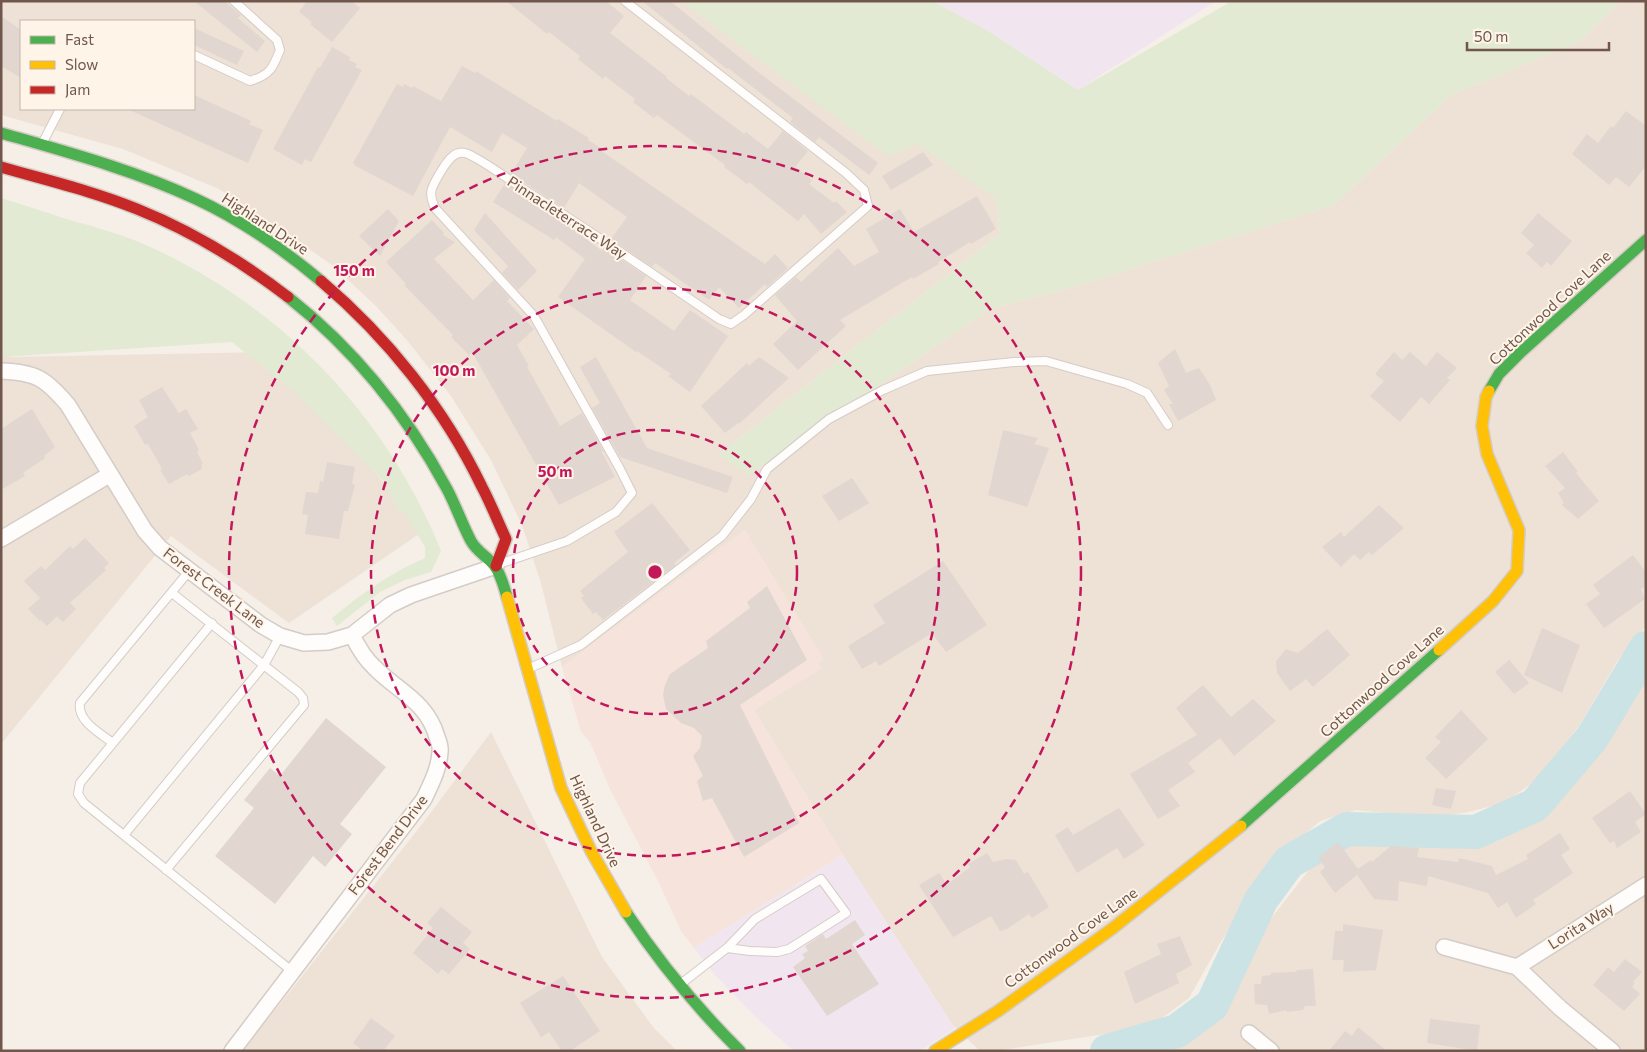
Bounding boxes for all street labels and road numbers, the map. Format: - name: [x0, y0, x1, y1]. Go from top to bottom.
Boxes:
- street label: Pinnacleterrace Way: [504, 172, 631, 263]
- street label: Highland Drive: [219, 188, 312, 258]
- street label: Cottonwood Cove Lane: [1485, 246, 1614, 368]
- street label: Forest Creek Lane: [160, 543, 269, 631]
- street label: Cottonwood Cove Lane: [1316, 620, 1447, 740]
- street label: Highland Drive: [567, 772, 625, 870]
- street label: Forest Bend Drive: [344, 791, 431, 898]
- street label: Cottonwood Cove Lane: [1000, 883, 1141, 992]
- street label: Lorita Way: [1544, 898, 1617, 952]

